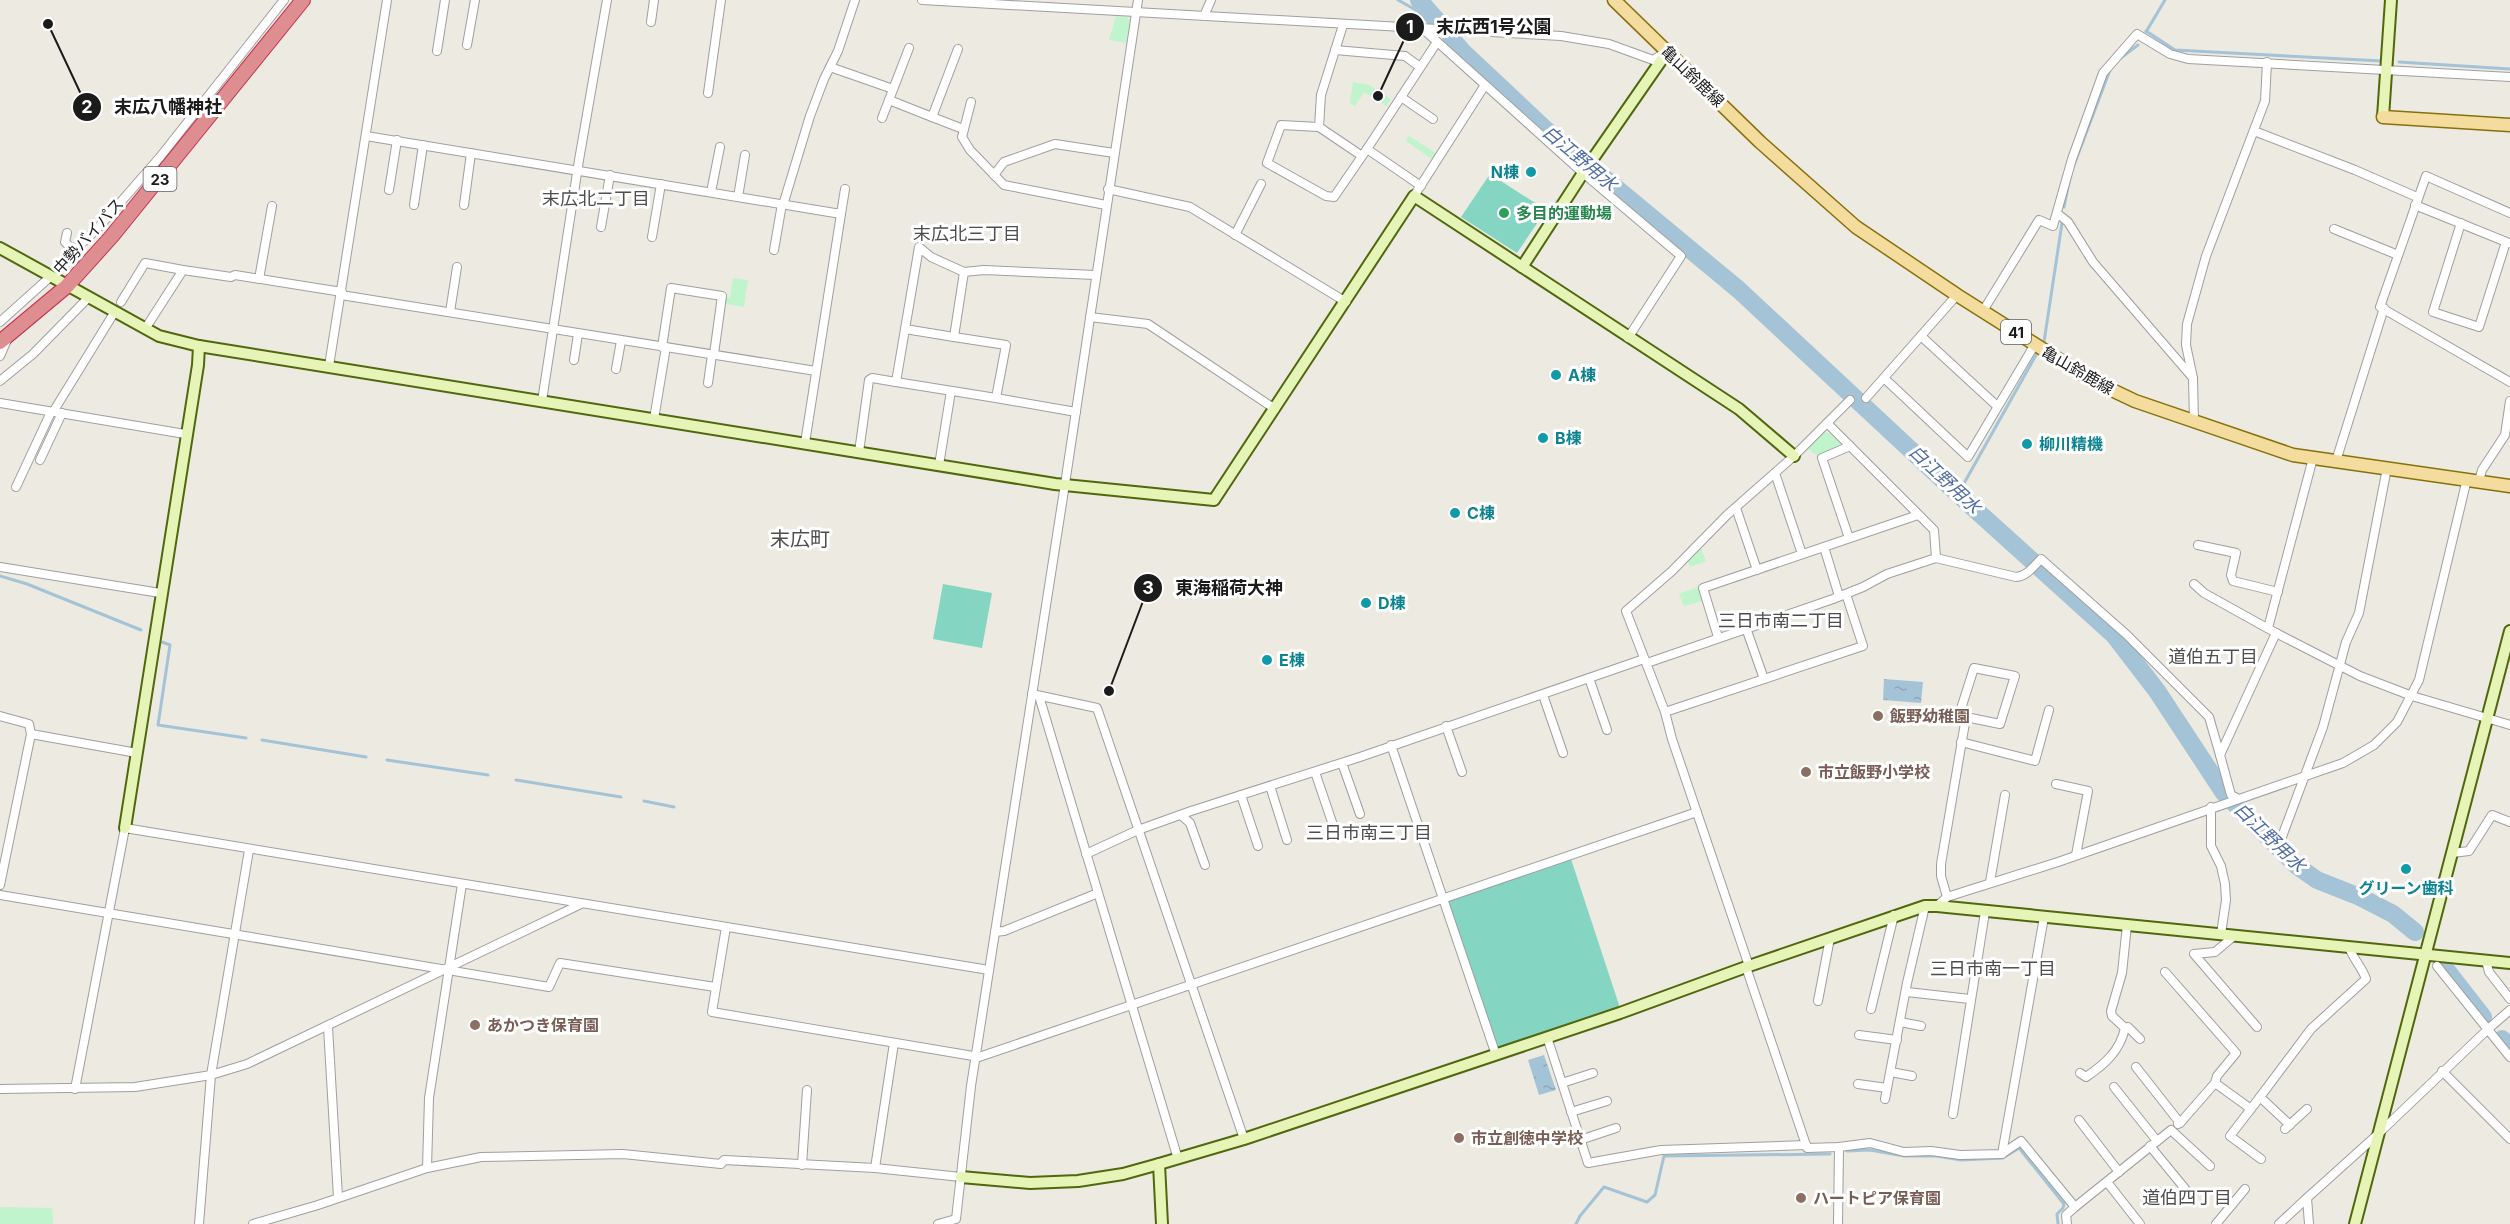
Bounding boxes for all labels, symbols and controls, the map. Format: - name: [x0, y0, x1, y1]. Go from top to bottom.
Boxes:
- callout: 末広西1号公園: [1395, 9, 1564, 45]
- text: 1: [1406, 16, 1414, 37]
- text: 末広西1号公園: [1436, 16, 1552, 37]
- street label: 亀山鈴鹿線: [1657, 41, 1729, 111]
- callout: 末広八幡神社: [72, 89, 234, 125]
- text: 2: [81, 96, 93, 117]
- text: 末広八幡神社: [114, 96, 222, 117]
- water label: 白江野用水: [1539, 121, 1623, 196]
- place label: N棟: [1491, 162, 1519, 182]
- marker: N棟: [1524, 165, 1538, 179]
- road number: 23: [144, 167, 176, 191]
- district label: 末広北二丁目: [542, 188, 650, 209]
- street label: 中勢バイパス: [49, 194, 127, 278]
- place label: 多目的運動場: [1516, 203, 1612, 223]
- marker: 多目的運動場: [1497, 206, 1511, 220]
- district label: 末広北三丁目: [913, 223, 1021, 244]
- road number: 41: [2001, 320, 2031, 344]
- street label: 亀山鈴鹿線: [2038, 341, 2118, 399]
- place label: A棟: [1568, 365, 1596, 385]
- marker: A棟: [1549, 368, 1563, 382]
- place label: B棟: [1555, 428, 1582, 448]
- marker: B棟: [1536, 431, 1550, 445]
- place label: 柳川精機: [2039, 434, 2103, 454]
- marker: 柳川精機: [2020, 437, 2034, 451]
- water label: 白江野用水: [1905, 441, 1987, 519]
- place label: C棟: [1467, 503, 1495, 523]
- marker: C棟: [1448, 506, 1462, 520]
- district label: 末広町: [770, 527, 830, 551]
- callout: 東海稲荷大神: [1133, 570, 1295, 606]
- text: 3: [1142, 577, 1154, 598]
- text: 東海稲荷大神: [1175, 577, 1283, 598]
- place label: D棟: [1378, 593, 1406, 613]
- marker: D棟: [1359, 596, 1373, 610]
- district label: 三日市南二丁目: [1718, 610, 1844, 631]
- district label: 道伯五丁目: [2168, 646, 2258, 667]
- place label: E棟: [1279, 650, 1305, 670]
- marker: E棟: [1260, 653, 1274, 667]
- place label: 飯野幼稚園: [1889, 706, 1970, 726]
- marker: 飯野幼稚園: [1871, 709, 1885, 723]
- place label: 市立飯野小学校: [1818, 762, 1930, 782]
- marker: 市立飯野小学校: [1799, 765, 1813, 779]
- water label: 白江野用水: [2230, 798, 2311, 877]
- district label: 三日市南三丁目: [1306, 822, 1432, 843]
- marker: グリーン歯科: [2399, 862, 2413, 876]
- place label: グリーン歯科: [2358, 878, 2454, 898]
- district label: 三日市南一丁目: [1930, 958, 2056, 979]
- place label: あかつき保育園: [487, 1015, 599, 1035]
- marker: あかつき保育園: [468, 1018, 482, 1032]
- place label: 市立創徳中学校: [1471, 1128, 1583, 1148]
- marker: 市立創徳中学校: [1452, 1131, 1466, 1145]
- district label: 道伯四丁目: [2142, 1187, 2232, 1208]
- place label: ハートピア保育園: [1813, 1188, 1941, 1208]
- marker: ハートピア保育園: [1794, 1191, 1808, 1205]

